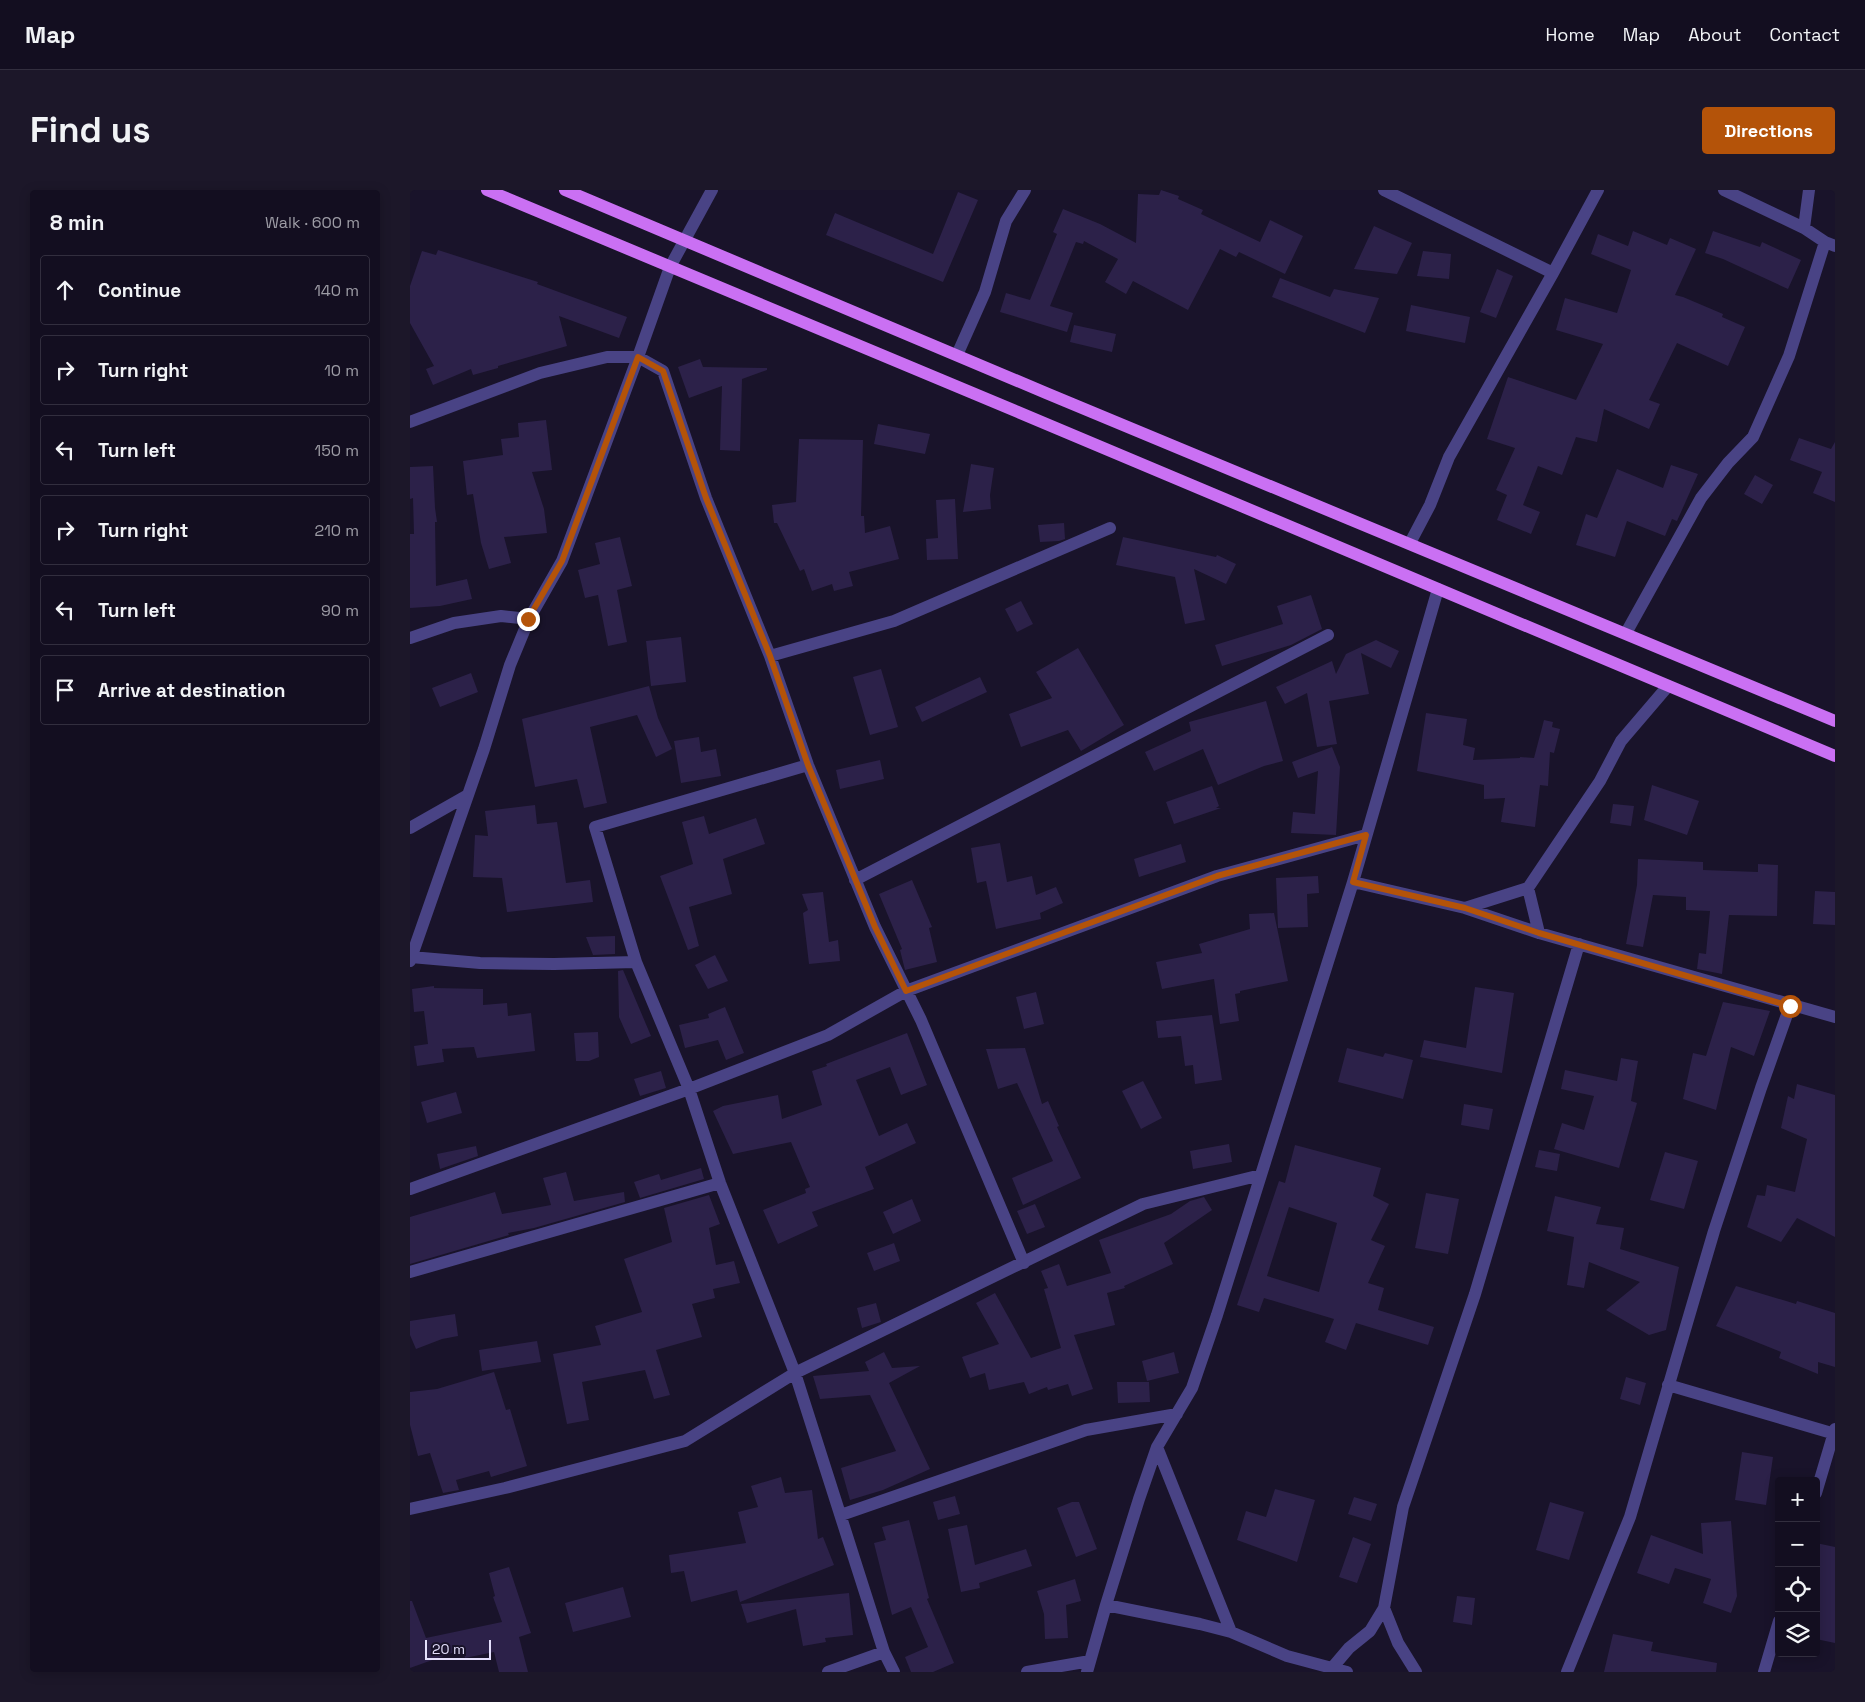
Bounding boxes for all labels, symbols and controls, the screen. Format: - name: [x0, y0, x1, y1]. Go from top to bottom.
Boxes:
- text: Map: [25, 19, 75, 50]
- text: Home: [1546, 23, 1595, 46]
- text: Map: [1623, 23, 1660, 46]
- text: About: [1688, 23, 1742, 46]
- text: Contact: [1770, 23, 1840, 46]
- button: Directions: [1702, 107, 1835, 154]
- text: Find us: [30, 108, 151, 152]
- text: 8 min: [50, 209, 104, 236]
- text: Walk · 600 m: [265, 212, 360, 233]
- icon: ahead: [51, 276, 79, 304]
- text: Continue: [98, 278, 181, 303]
- text: 140 m: [314, 280, 359, 301]
- icon: right: [51, 356, 79, 384]
- text: Turn right: [98, 358, 188, 383]
- text: 10 m: [324, 360, 359, 381]
- icon: left: [51, 436, 79, 464]
- text: Turn left: [98, 438, 176, 463]
- text: 150 m: [315, 440, 359, 461]
- icon: right: [51, 516, 79, 544]
- text: Turn right: [98, 518, 188, 543]
- text: 210 m: [315, 520, 359, 541]
- icon: left: [51, 596, 79, 624]
- text: Turn left: [98, 598, 176, 623]
- text: 90 m: [321, 600, 359, 621]
- route end: [517, 608, 540, 631]
- icon: arrive: [51, 676, 79, 704]
- text: Arrive at destination: [98, 678, 286, 703]
- route start: [1779, 995, 1802, 1018]
- map controls: [1775, 1477, 1820, 1657]
- button: +: [1775, 1477, 1820, 1522]
- button: −: [1775, 1522, 1820, 1567]
- button: locate: [1775, 1567, 1820, 1612]
- button: layers: [1775, 1612, 1820, 1657]
- scale bar: [425, 1637, 491, 1660]
- text: 20 m: [432, 1640, 465, 1658]

